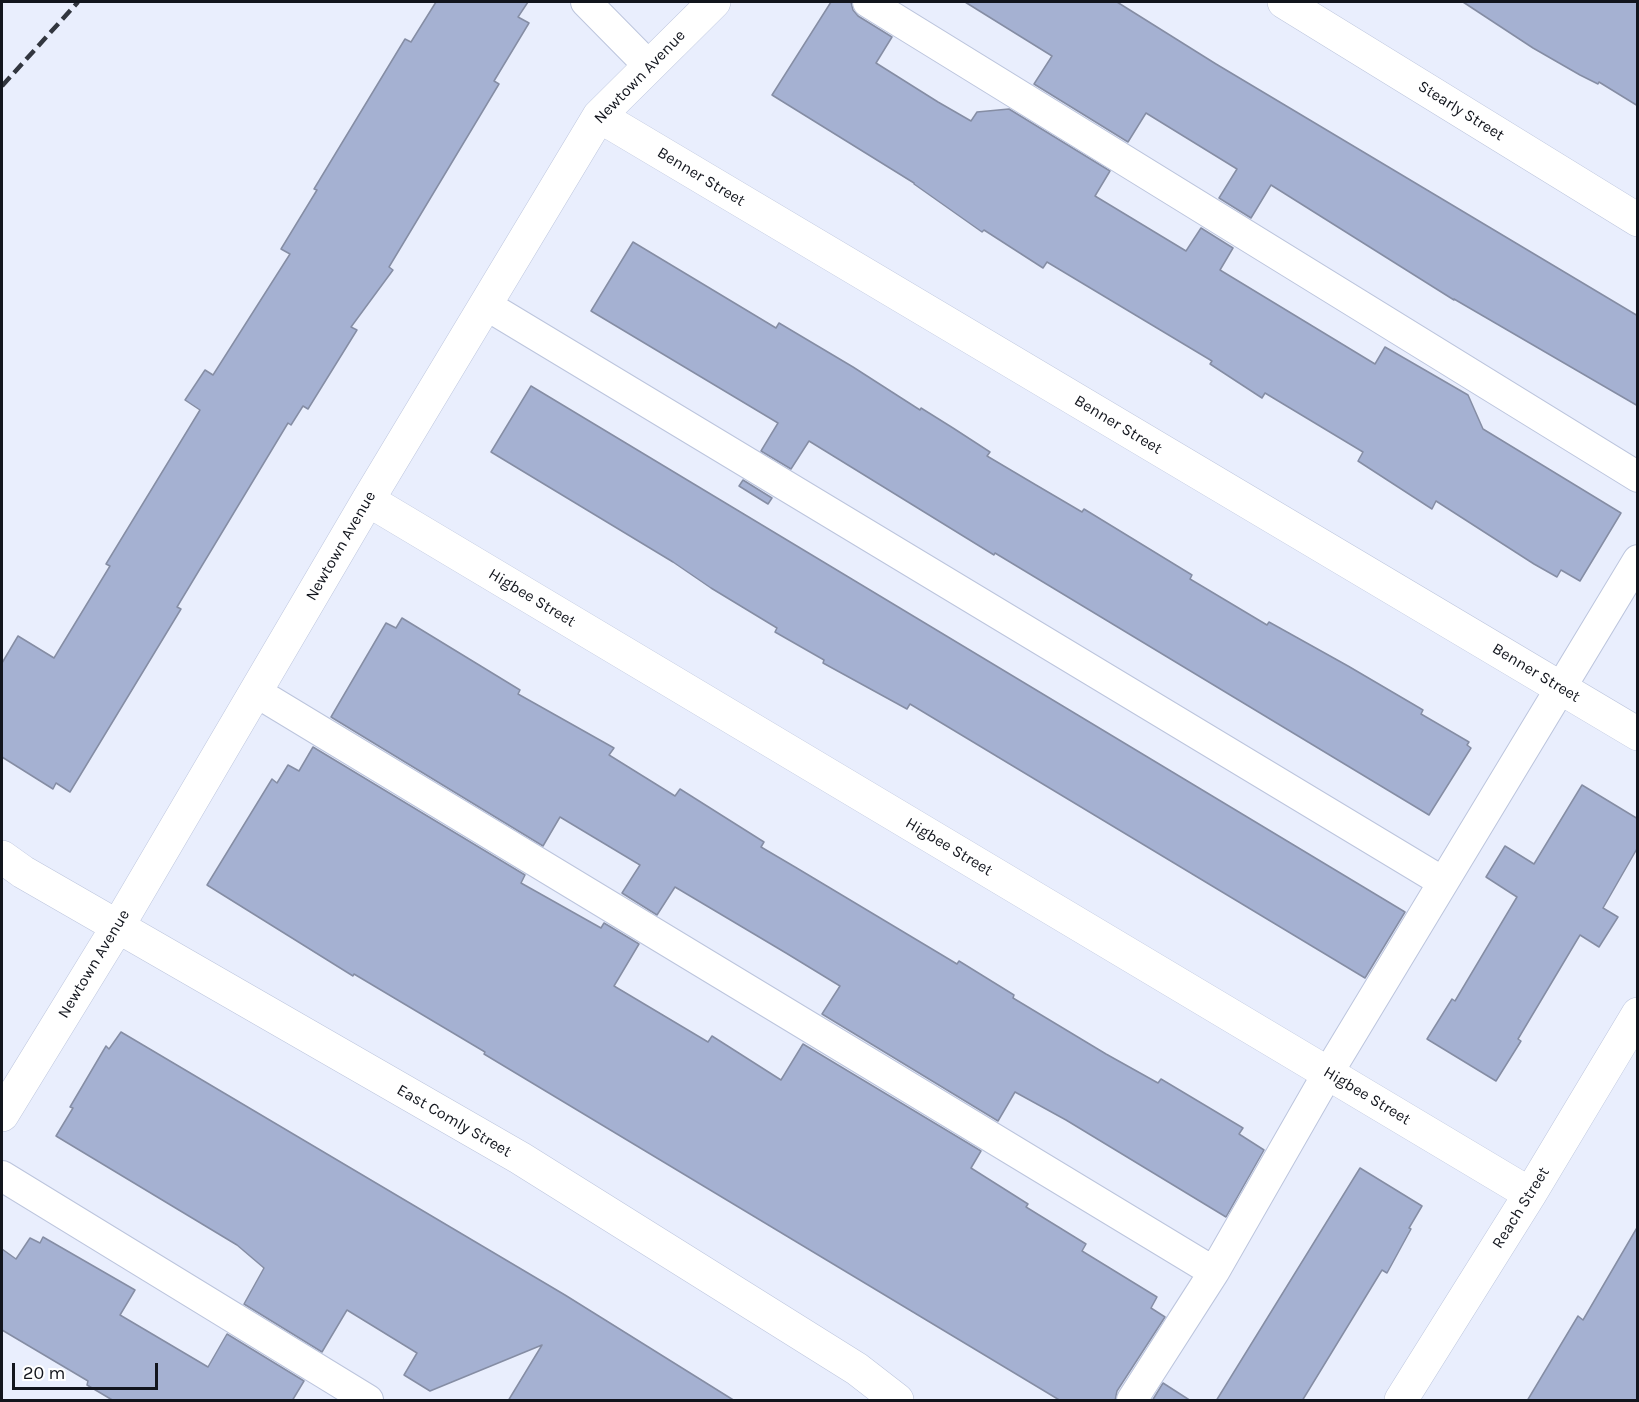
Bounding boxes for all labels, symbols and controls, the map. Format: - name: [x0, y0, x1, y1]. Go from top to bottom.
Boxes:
- street label: Newtown Avenue: [590, 26, 690, 128]
- street label: Stearly Street: [1414, 77, 1508, 145]
- street label: Benner Street: [654, 143, 748, 211]
- street label: Benner Street: [1071, 391, 1165, 459]
- street label: Newtown Avenue: [302, 488, 380, 604]
- street label: Higbee Street: [485, 565, 579, 631]
- street label: Benner Street: [1489, 639, 1583, 707]
- street label: Higbee Street: [902, 814, 996, 880]
- street label: Newtown Avenue: [54, 906, 134, 1022]
- street label: Higbee Street: [1320, 1063, 1414, 1129]
- street label: East Comly Street: [393, 1080, 515, 1162]
- street label: Reach Street: [1488, 1164, 1554, 1252]
- scale bar: [15, 1351, 160, 1389]
- text: 20 m: [23, 1362, 65, 1384]

